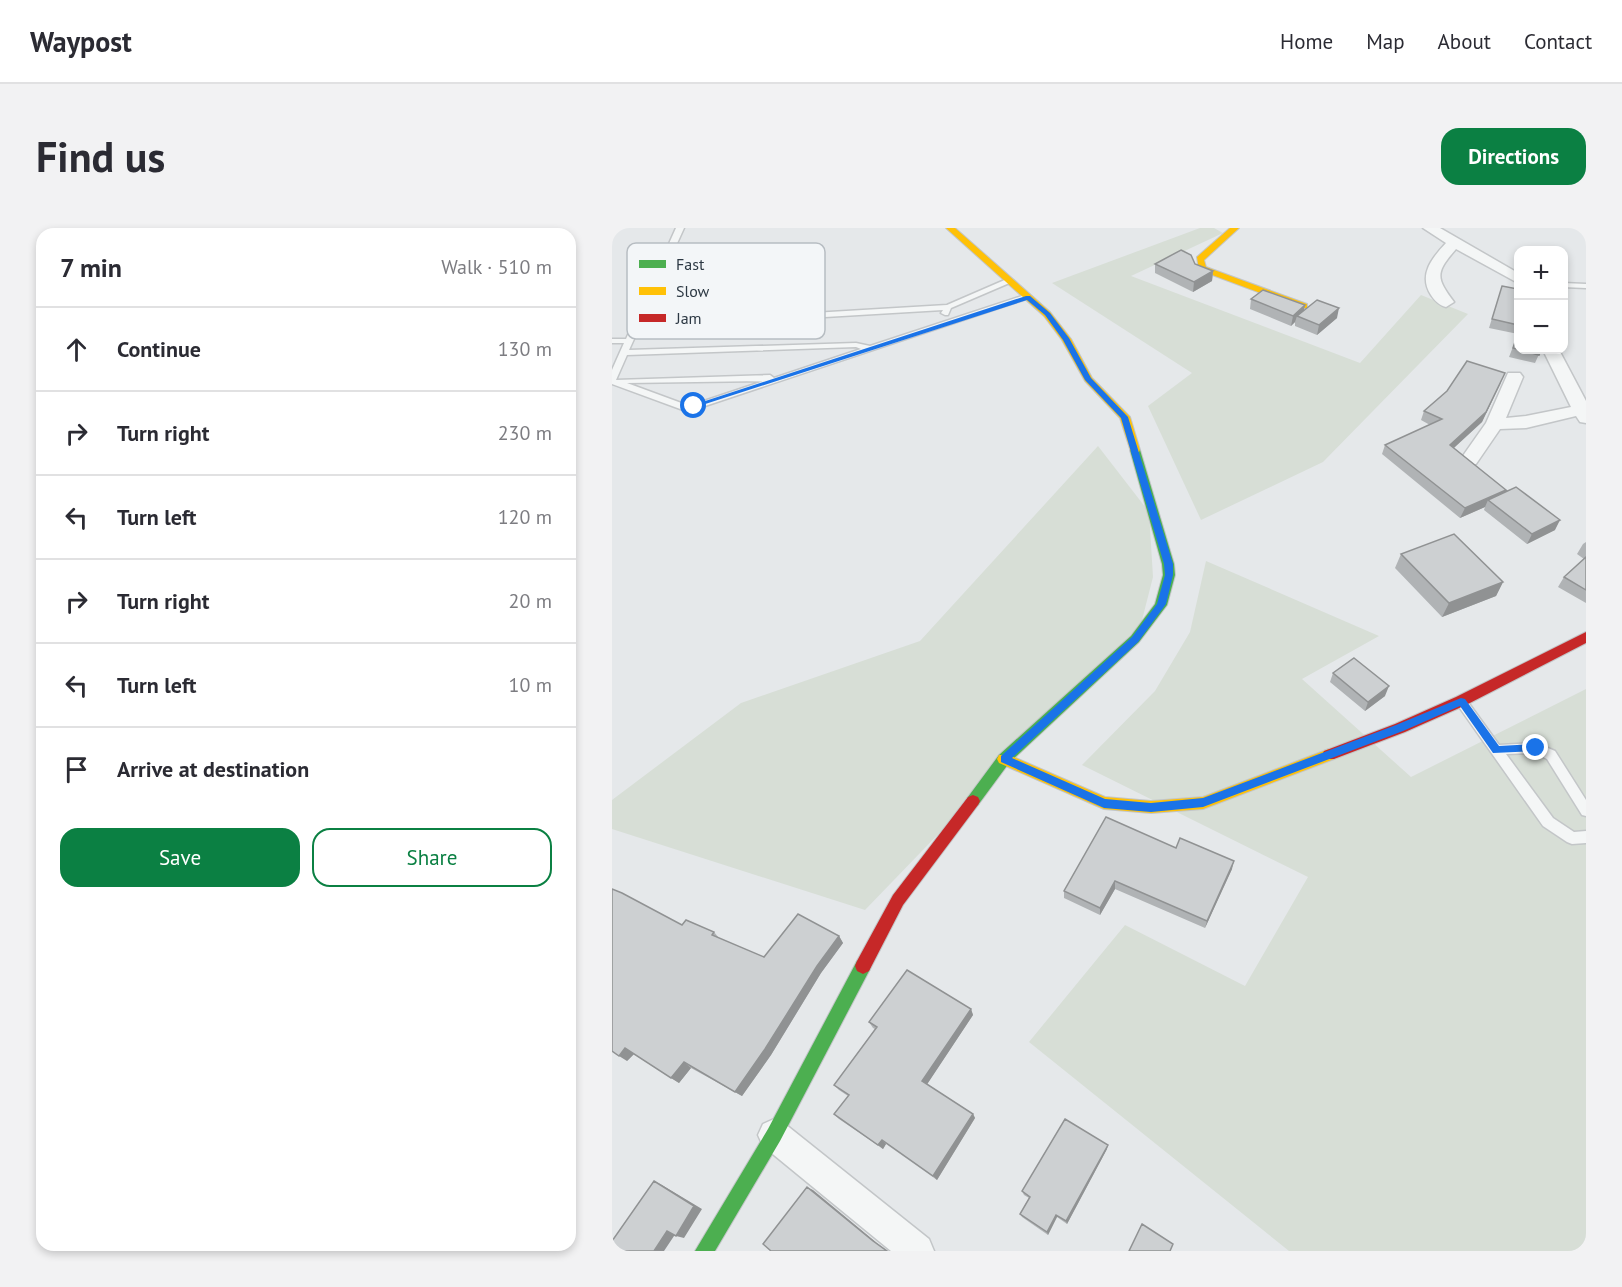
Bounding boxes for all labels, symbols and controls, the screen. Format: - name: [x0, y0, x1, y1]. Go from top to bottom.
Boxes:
- text: Waypost: [30, 23, 132, 60]
- text: Home: [1280, 28, 1333, 55]
- text: Map: [1366, 28, 1405, 55]
- text: About: [1438, 28, 1491, 55]
- text: Contact: [1524, 28, 1592, 55]
- button: Directions: [1441, 128, 1586, 185]
- text: Find us: [36, 129, 165, 184]
- legend: [627, 243, 825, 339]
- map controls: [1514, 246, 1568, 354]
- button: +: [1514, 246, 1568, 300]
- text: 7 min: [60, 251, 122, 284]
- text: Walk · 510 m: [441, 254, 552, 280]
- text: Fast: [676, 254, 705, 274]
- text: Slow: [676, 281, 710, 301]
- button: −: [1514, 300, 1568, 354]
- text: Jam: [675, 308, 702, 328]
- icon: ahead: [60, 333, 93, 366]
- text: Continue: [117, 335, 201, 363]
- text: 130 m: [498, 336, 552, 362]
- route start: [680, 392, 706, 418]
- icon: right: [60, 417, 93, 450]
- text: Turn right: [117, 419, 209, 447]
- text: 230 m: [498, 420, 552, 446]
- icon: left: [60, 501, 93, 534]
- text: Turn left: [117, 503, 197, 531]
- text: 120 m: [498, 504, 552, 530]
- icon: right: [60, 585, 93, 618]
- text: Turn right: [117, 587, 209, 615]
- text: 20 m: [509, 588, 552, 614]
- icon: left: [60, 669, 93, 702]
- text: Turn left: [117, 671, 197, 699]
- text: 10 m: [509, 672, 552, 698]
- route end: [1522, 734, 1548, 760]
- icon: arrive: [60, 753, 93, 786]
- text: Arrive at destination: [117, 755, 309, 783]
- button: Save: [60, 828, 300, 887]
- button: Share: [312, 828, 552, 887]

